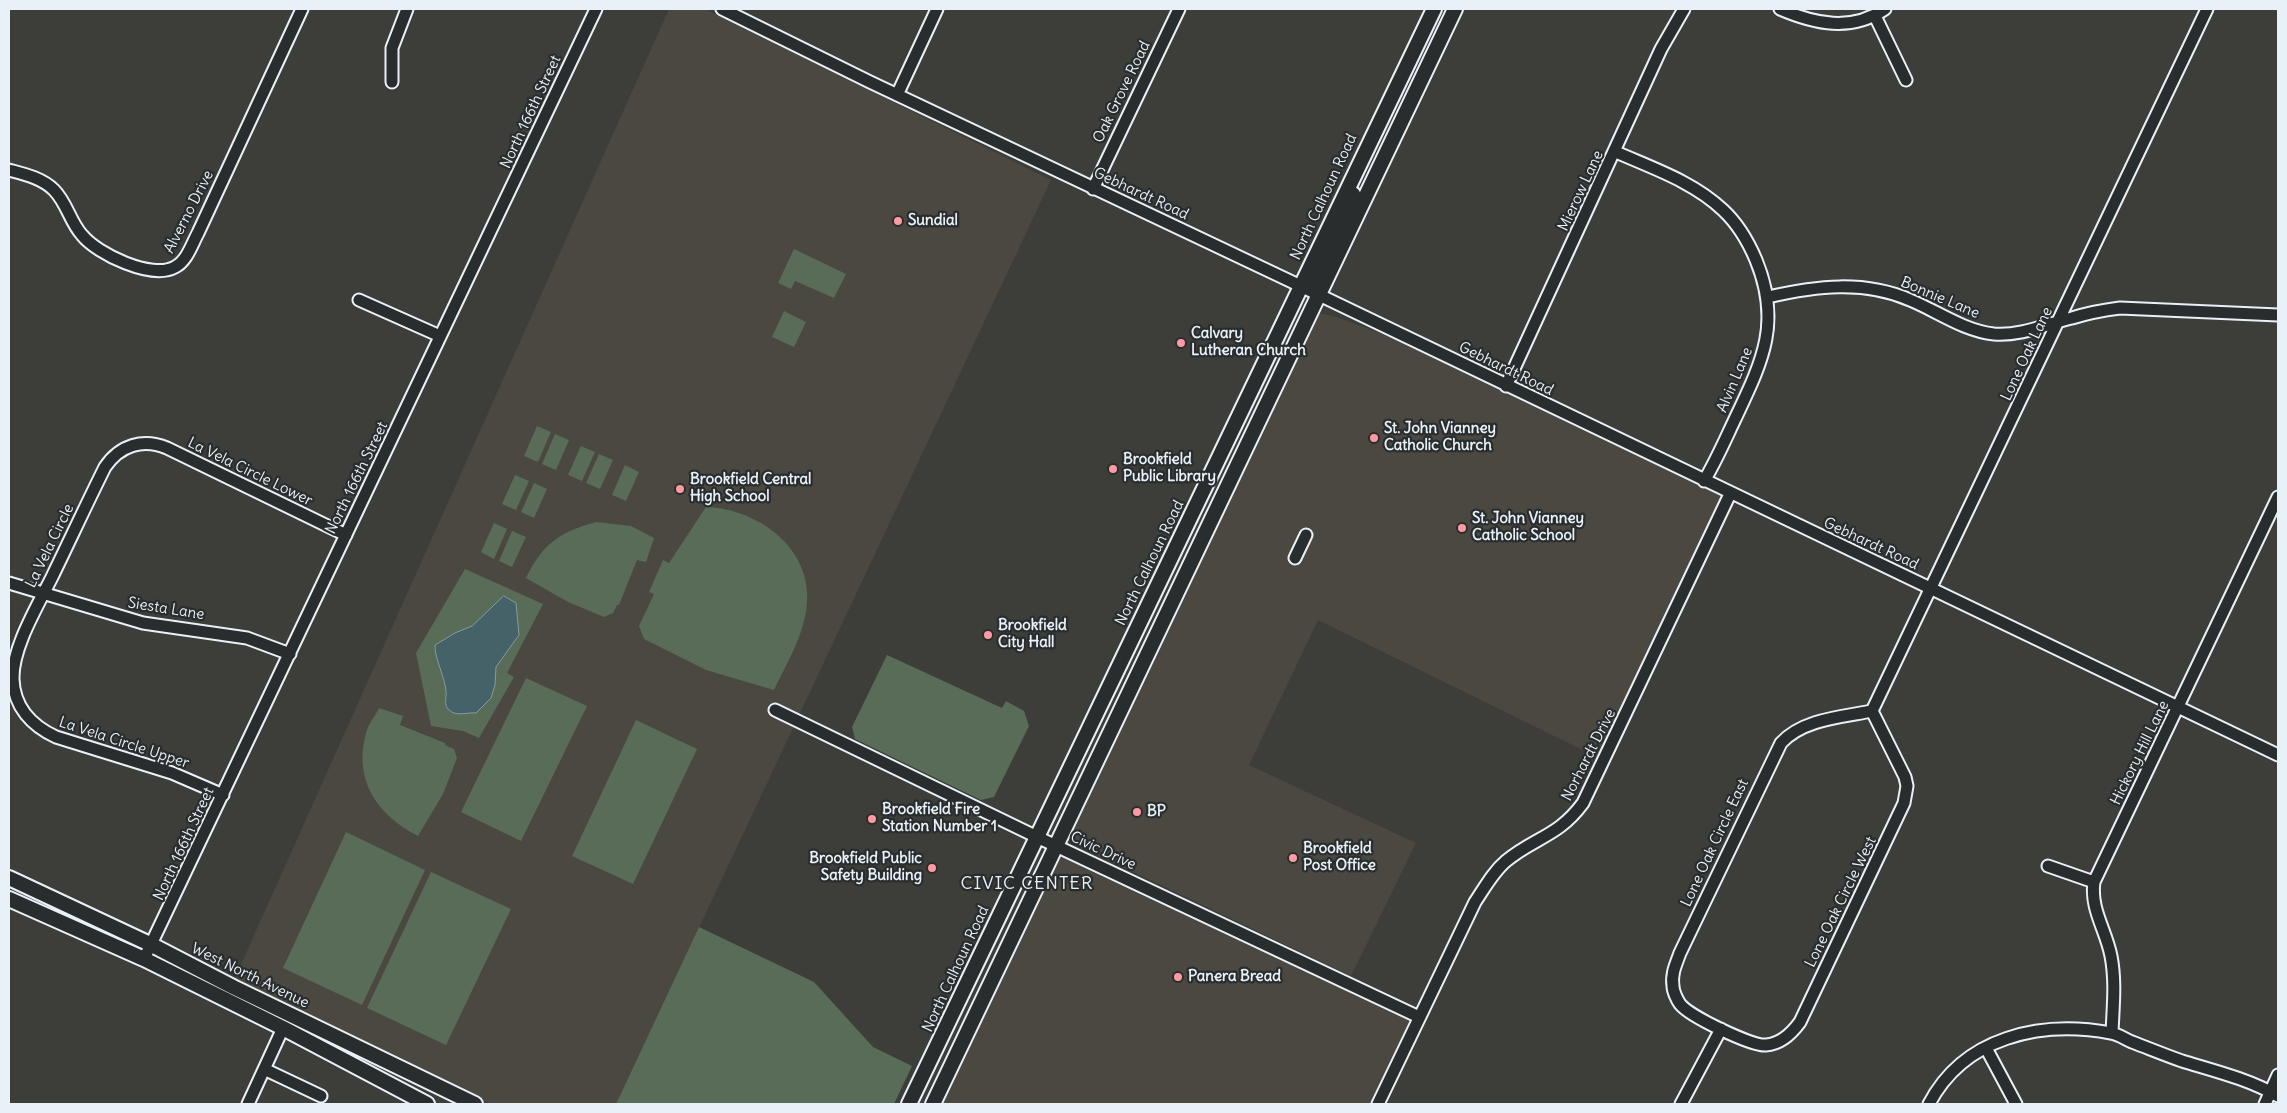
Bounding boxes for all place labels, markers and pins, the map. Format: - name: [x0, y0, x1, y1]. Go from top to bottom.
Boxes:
- place label: Sundial: [908, 212, 958, 230]
- marker: Sundial: [892, 215, 904, 227]
- place label: Calvary Lutheran Church: [1191, 325, 1306, 360]
- marker: Calvary Lutheran Church: [1175, 337, 1187, 349]
- place label: St. John Vianney Catholic Church: [1384, 420, 1496, 455]
- marker: St. John Vianney Catholic Church: [1368, 432, 1380, 444]
- place label: Brookfield Public Library: [1123, 451, 1216, 486]
- marker: Brookfield Public Library: [1107, 463, 1119, 475]
- place label: Brookfield Central High School: [690, 471, 811, 506]
- marker: Brookfield Central High School: [674, 483, 686, 495]
- place label: St. John Vianney Catholic School: [1472, 510, 1584, 545]
- marker: St. John Vianney Catholic School: [1456, 522, 1468, 534]
- place label: Brookfield City Hall: [998, 617, 1067, 652]
- marker: Brookfield City Hall: [982, 629, 994, 641]
- place label: Brookfield Fire Station Number 1: [882, 801, 997, 836]
- place label: BP: [1147, 803, 1166, 821]
- marker: BP: [1131, 806, 1143, 818]
- marker: Brookfield Fire Station Number 1: [866, 813, 878, 825]
- place label: Brookfield Post Office: [1303, 840, 1376, 875]
- place label: Brookfield Public Safety Building: [809, 850, 922, 885]
- marker: Brookfield Post Office: [1287, 852, 1299, 864]
- marker: Brookfield Public Safety Building: [926, 862, 938, 874]
- place label: Panera Bread: [1188, 968, 1281, 986]
- marker: Panera Bread: [1172, 971, 1184, 983]

